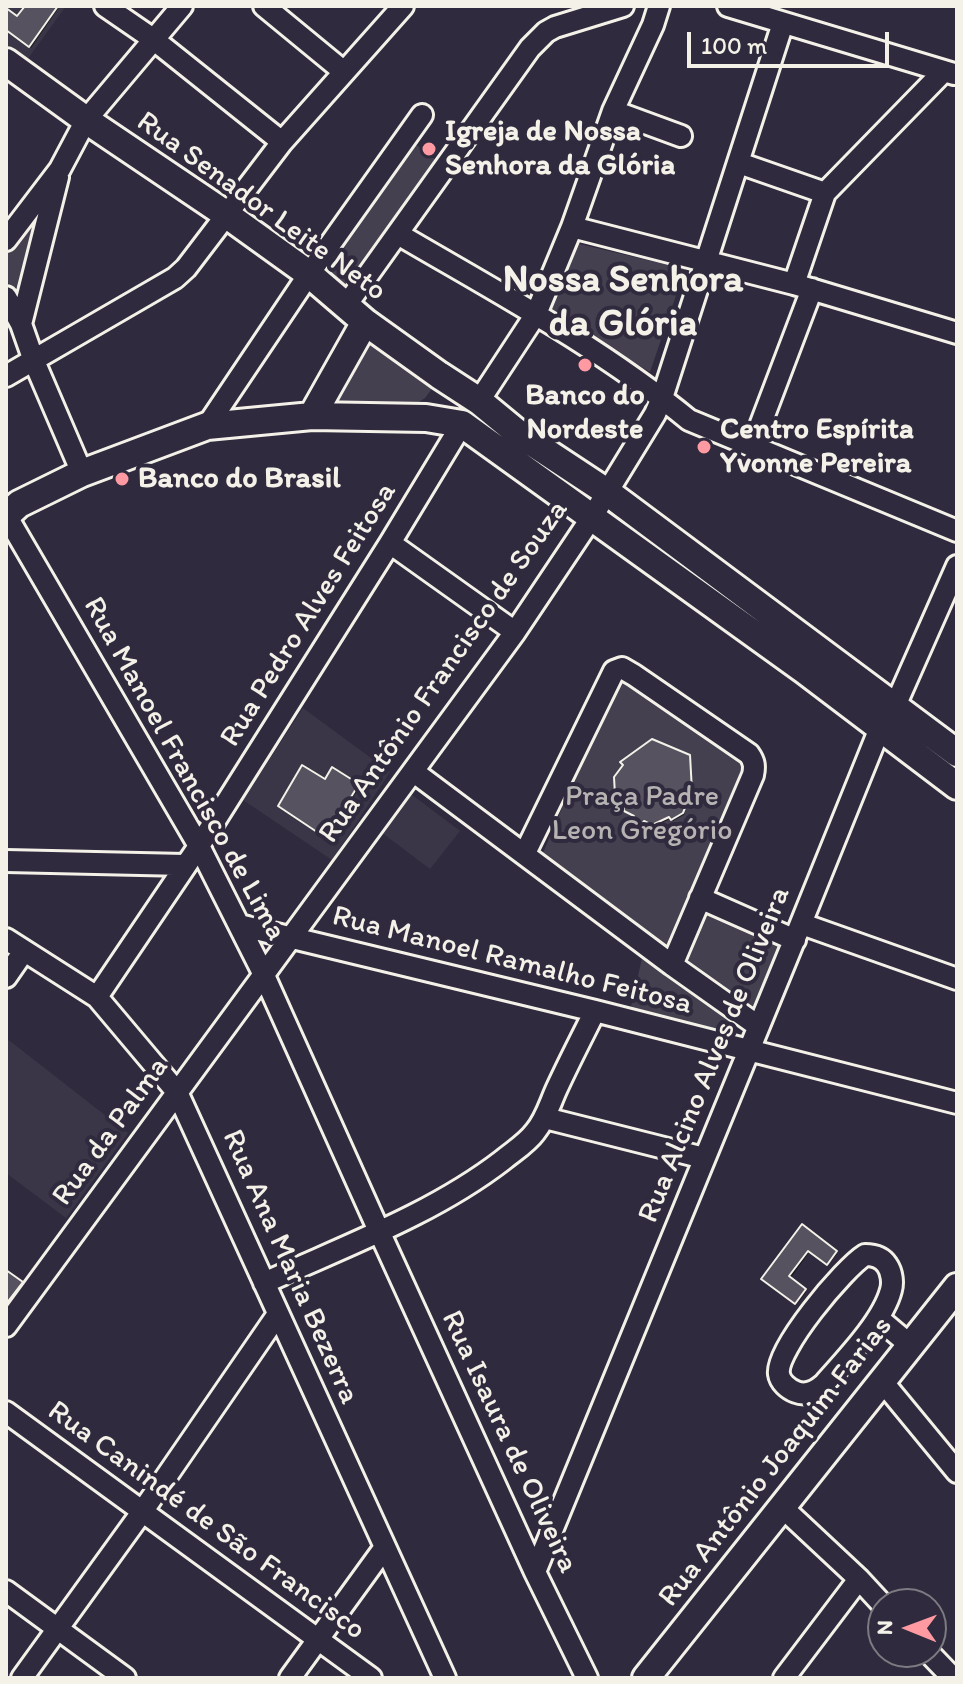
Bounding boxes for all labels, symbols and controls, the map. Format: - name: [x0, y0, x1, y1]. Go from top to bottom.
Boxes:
- scale bar: [691, 16, 893, 66]
- text: 100 m: [701, 31, 767, 60]
- street label: Rua Senador Leite Neto: [129, 104, 393, 310]
- place label: Igreja de Nossa Senhora da Glória: [445, 114, 675, 184]
- marker: Igreja de Nossa Senhora da Glória: [420, 140, 438, 158]
- district label: Nossa Senhora da Glória: [503, 258, 743, 348]
- marker: Banco do Nordeste: [576, 356, 594, 374]
- place label: Banco do Nordeste: [525, 378, 645, 448]
- place label: Centro Espírita Yvonne Pereira: [720, 412, 914, 482]
- marker: Centro Espírita Yvonne Pereira: [695, 438, 713, 456]
- place label: Banco do Brasil: [138, 461, 341, 497]
- marker: Banco do Brasil: [113, 470, 131, 488]
- street label: Rua Pedro Alves Feitosa: [213, 476, 405, 754]
- street label: Rua Antônio Francisco de Souza: [312, 494, 576, 850]
- street label: Rua Manoel Francisco de Lima: [74, 591, 294, 947]
- park label: Praça Padre Leon Gregório: [552, 779, 732, 850]
- street label: Rua Alcino Alves de Oliveira: [631, 882, 799, 1228]
- street label: Rua Manoel Ramalho Feitosa: [328, 899, 696, 1023]
- street label: Rua da Palma: [45, 1051, 177, 1213]
- street label: Rua Ana Maria Bezerra: [213, 1124, 367, 1410]
- street label: Rua Isaura de Oliveira: [432, 1305, 586, 1579]
- street label: Rua Antônio Joaquim Farias: [651, 1309, 901, 1615]
- street label: Rua Canindé de São Francisco: [40, 1394, 372, 1648]
- north arrow: [867, 1588, 947, 1668]
- text: N: [871, 1620, 898, 1635]

